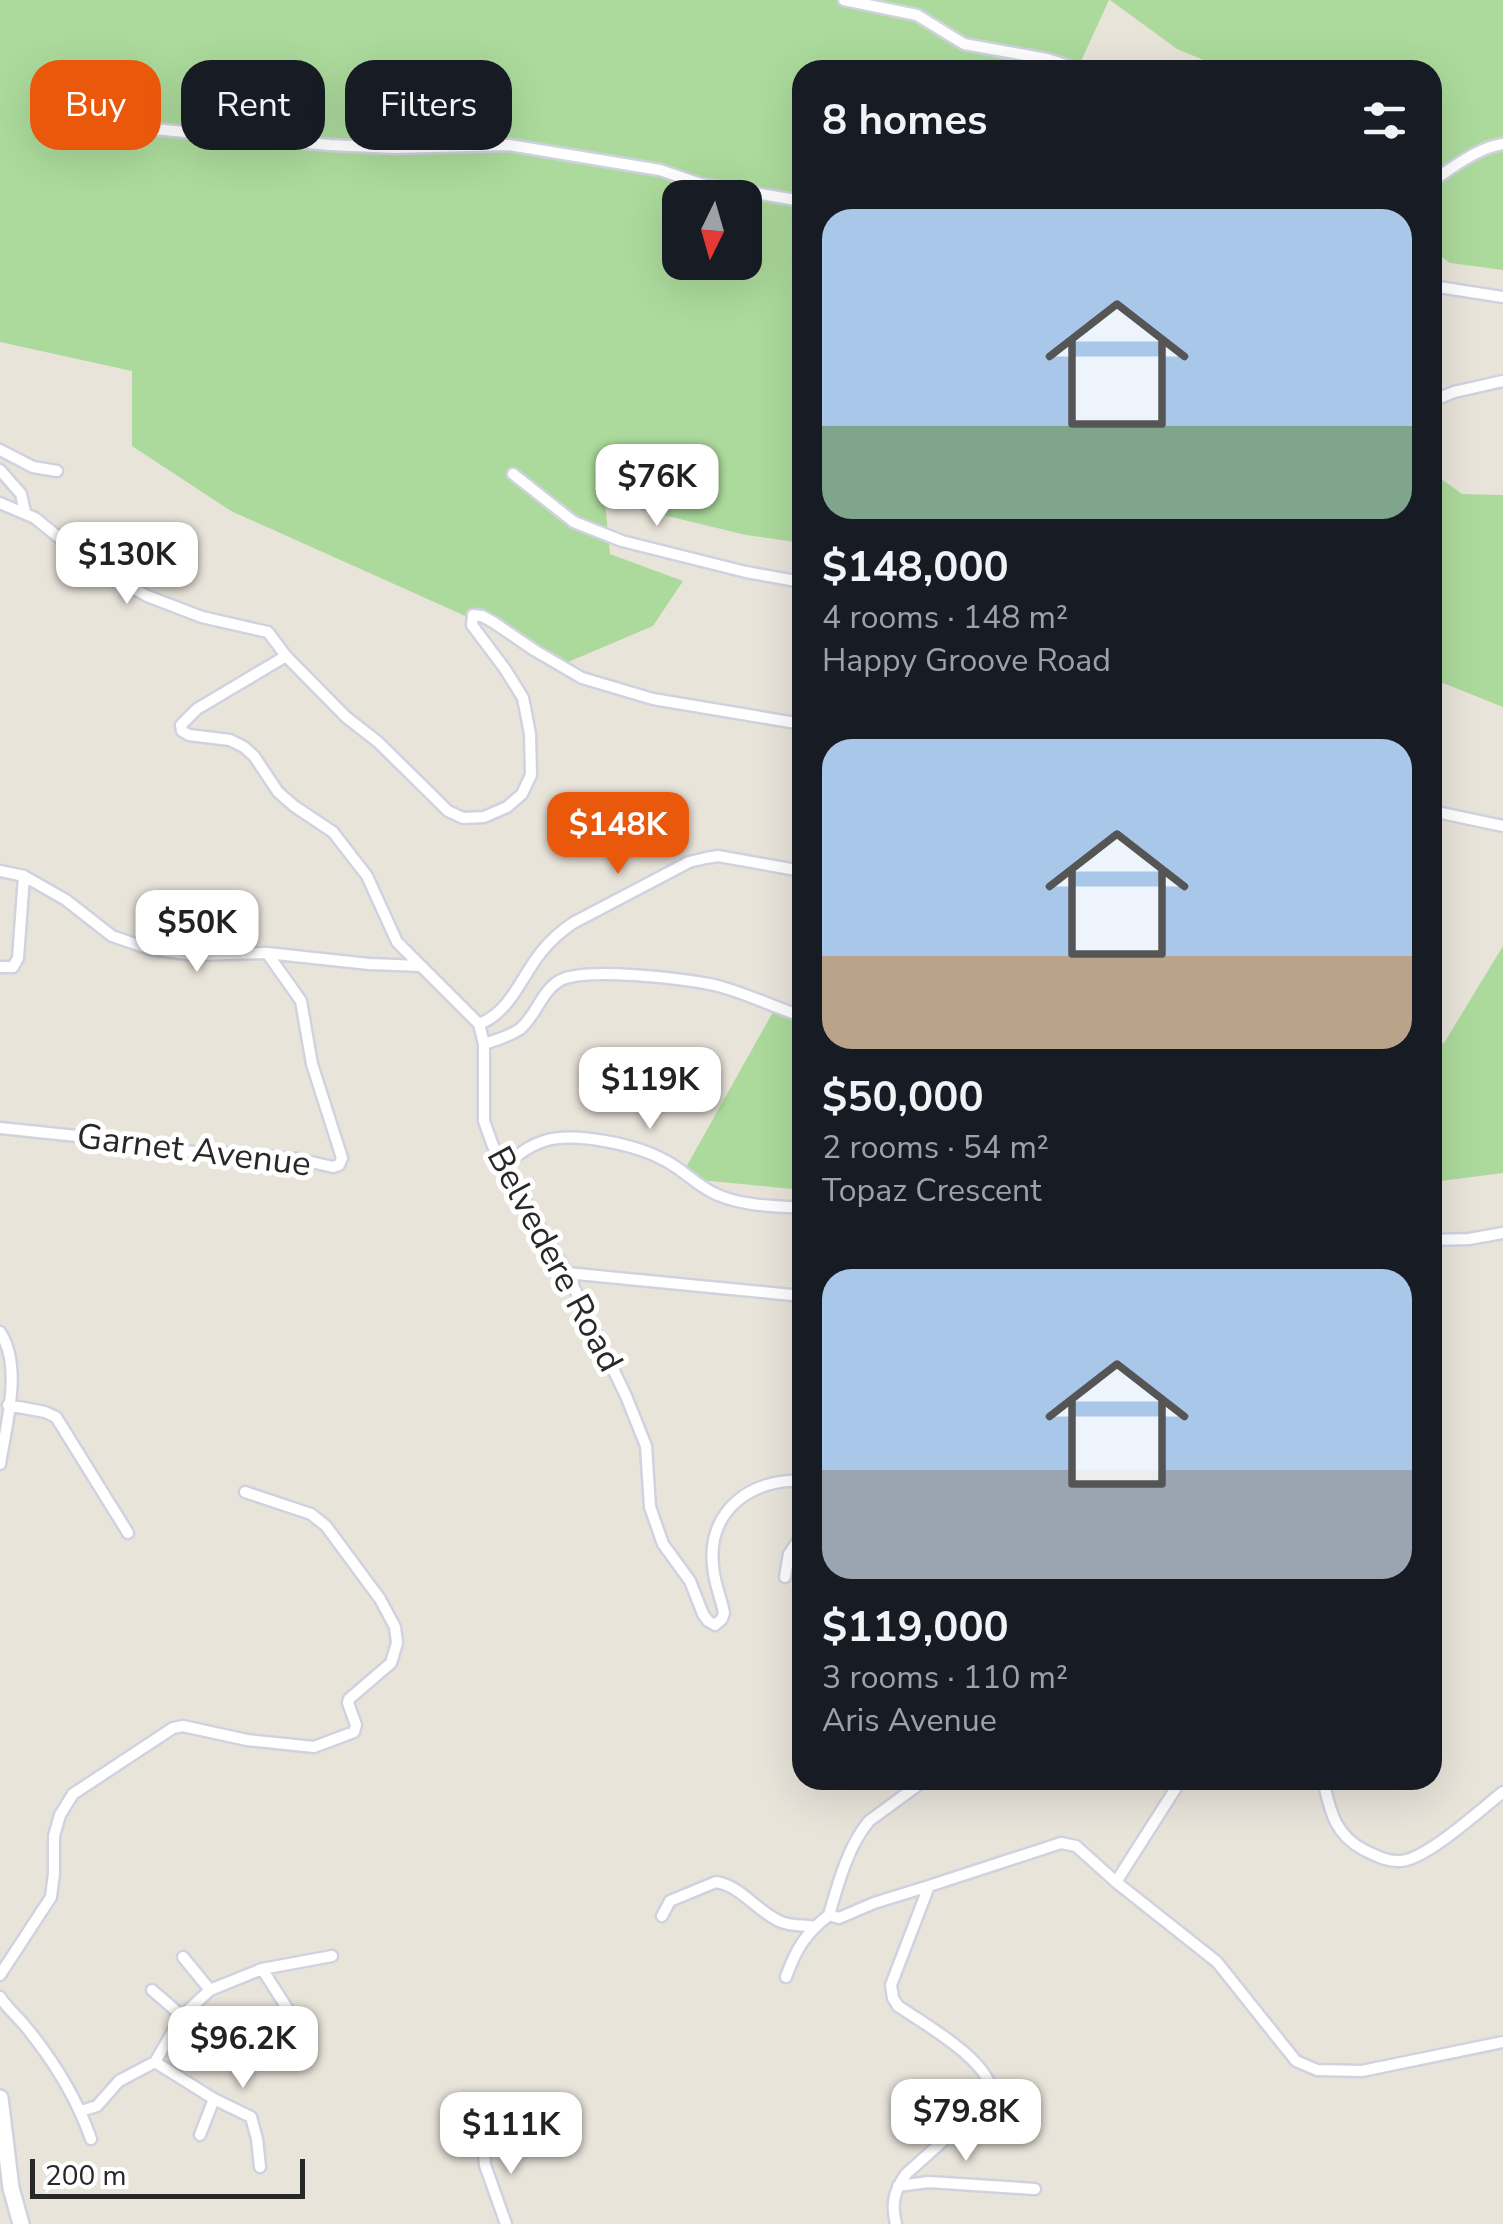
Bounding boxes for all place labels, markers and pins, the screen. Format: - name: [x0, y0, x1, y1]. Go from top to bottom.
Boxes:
- pin: $76K: [598, 444, 716, 529]
- pin: $130K: [57, 522, 197, 607]
- pin: $148K: [548, 792, 688, 877]
- pin: $50K: [138, 890, 256, 975]
- pin: $119K: [580, 1047, 720, 1132]
- pin: $96.2K: [162, 2006, 324, 2091]
- pin: $79.8K: [885, 2079, 1047, 2164]
- pin: $111K: [441, 2092, 581, 2177]

